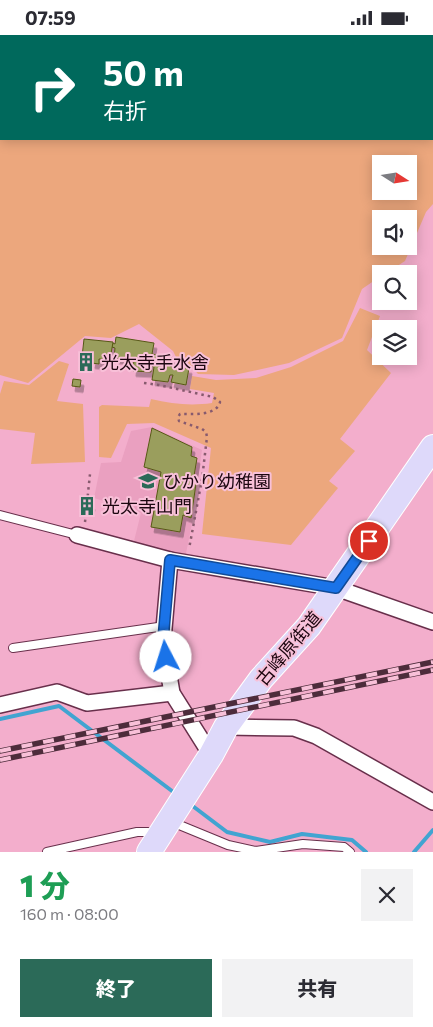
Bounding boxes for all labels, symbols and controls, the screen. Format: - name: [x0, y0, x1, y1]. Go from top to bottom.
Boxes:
- text: 07:59: [25, 6, 76, 29]
- text: 50 m: [103, 50, 184, 93]
- icon: right: [20, 55, 85, 120]
- text: 右折: [103, 97, 147, 124]
- north arrow: [372, 155, 418, 200]
- map controls: [372, 155, 417, 365]
- button: sound: [372, 210, 417, 255]
- button: search: [372, 265, 417, 310]
- button: layers: [372, 320, 417, 365]
- building icon: 光太寺手水舎: [75, 351, 97, 373]
- place label: 光太寺手水舎: [101, 351, 209, 373]
- school or university icon: ひかり幼稚園: [137, 470, 159, 492]
- place label: ひかり幼稚園: [163, 470, 271, 492]
- building icon: 光太寺山門: [76, 495, 98, 517]
- place label: 光太寺山門: [102, 495, 192, 517]
- pin: [348, 520, 390, 562]
- icon: arrive: [355, 527, 383, 555]
- street label: 古峰原街道: [251, 606, 325, 690]
- position arrow: [139, 630, 191, 682]
- text: 1 分: [20, 866, 70, 903]
- button: close: [361, 869, 413, 921]
- text: 160 m · 08:00: [20, 904, 119, 923]
- button: 終了: [20, 959, 212, 1017]
- button: 共有: [222, 959, 413, 1017]

